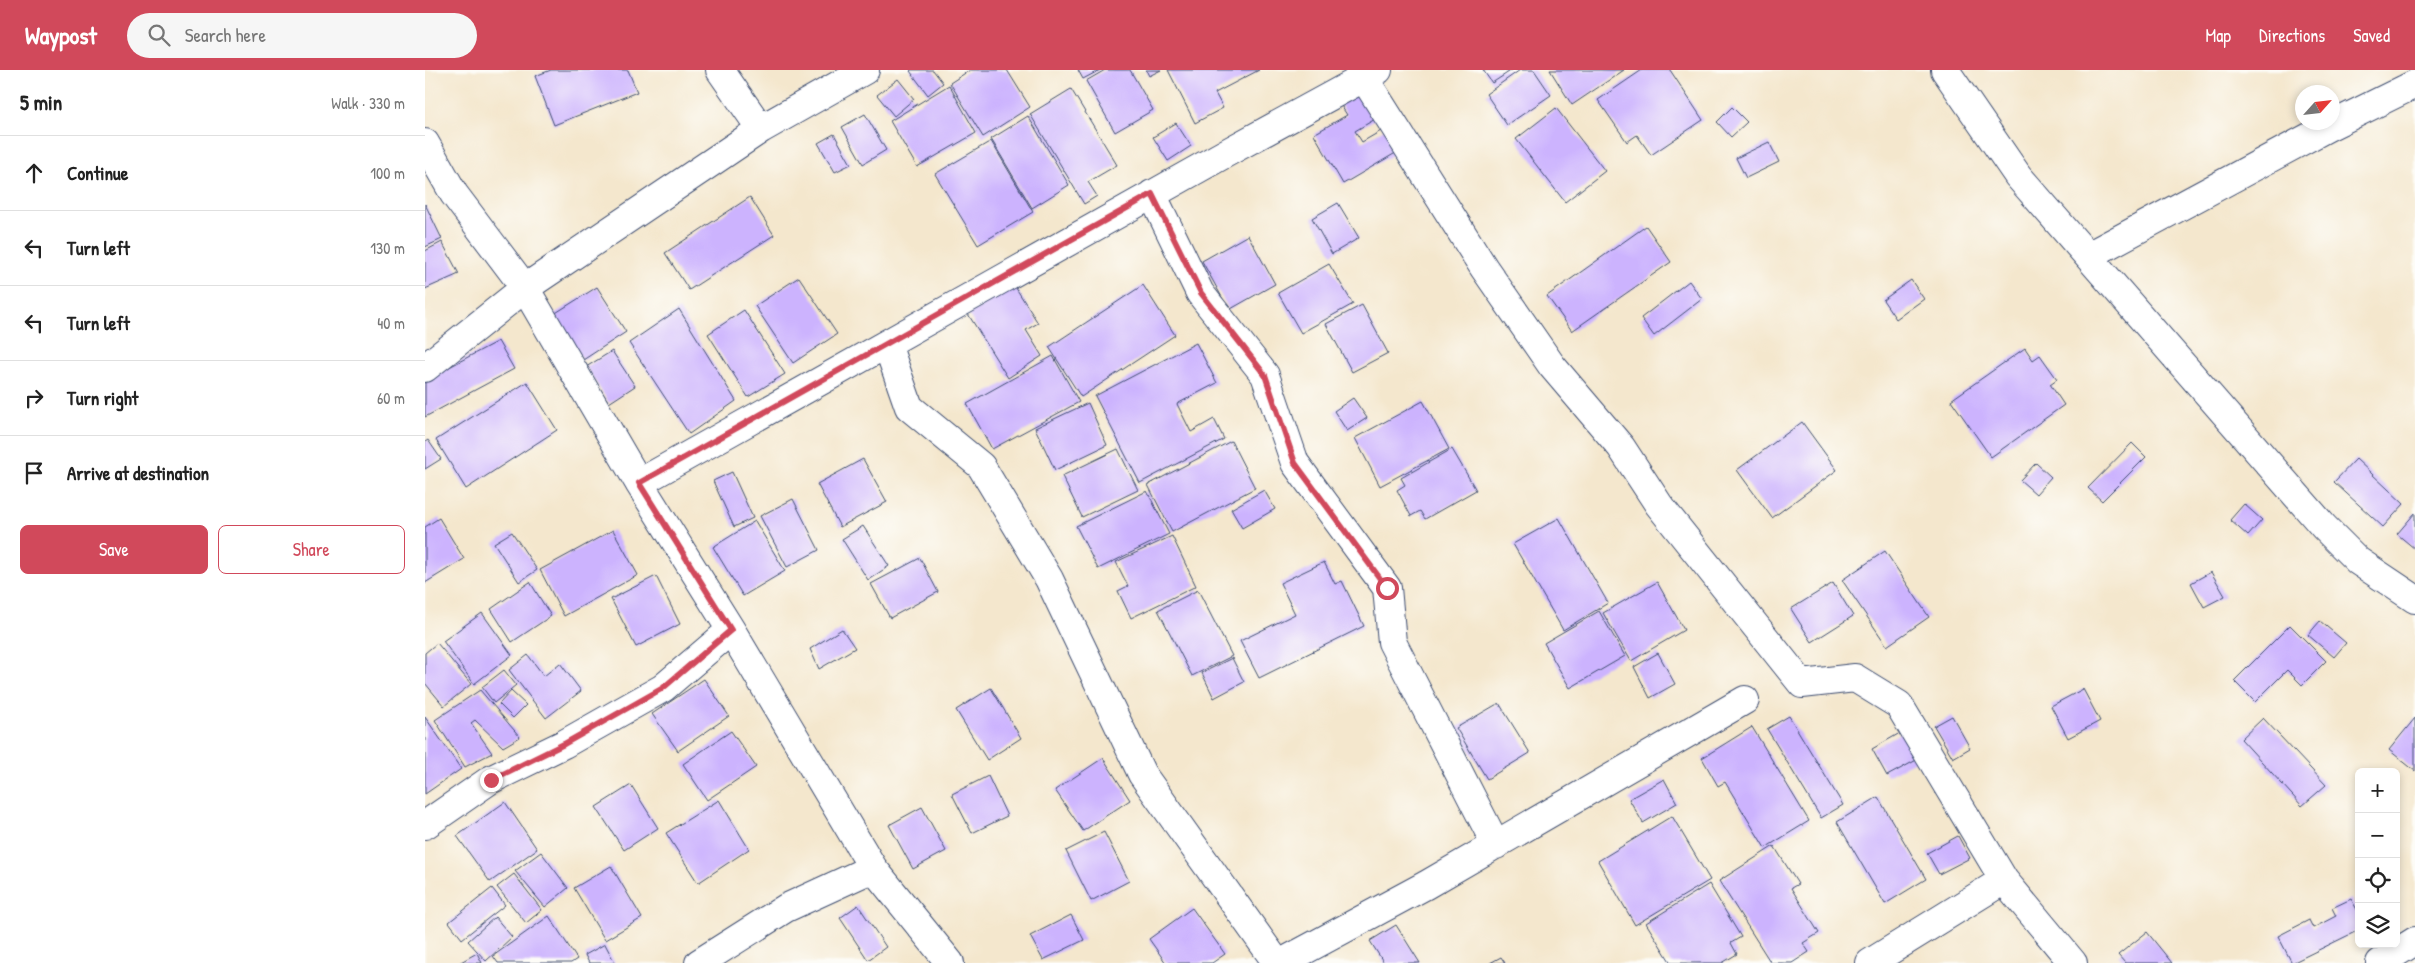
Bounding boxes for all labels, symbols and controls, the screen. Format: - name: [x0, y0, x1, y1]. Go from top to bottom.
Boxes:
- search box: [127, 13, 477, 58]
- text: Waypost: [25, 19, 97, 51]
- icon: search: [145, 21, 173, 49]
- text: Search here: [185, 22, 266, 48]
- text: Map: [2206, 23, 2231, 48]
- text: Directions: [2259, 23, 2325, 48]
- text: Saved: [2353, 23, 2390, 48]
- north arrow: [2295, 85, 2340, 130]
- text: 5 min: [20, 88, 62, 117]
- text: Walk · 330 m: [331, 92, 405, 114]
- icon: ahead: [20, 159, 48, 187]
- text: Continue: [67, 160, 128, 186]
- text: 100 m: [370, 162, 405, 184]
- icon: left: [20, 234, 48, 262]
- text: Turn left: [67, 235, 130, 261]
- text: 130 m: [370, 237, 405, 259]
- icon: left: [20, 309, 48, 337]
- text: Turn left: [67, 310, 130, 336]
- text: 40 m: [377, 312, 405, 334]
- icon: right: [20, 384, 48, 412]
- text: Turn right: [67, 385, 138, 411]
- text: 60 m: [377, 387, 405, 409]
- icon: arrive: [20, 459, 48, 487]
- text: Arrive at destination: [67, 460, 209, 486]
- button: Save: [20, 525, 208, 574]
- button: Share: [218, 525, 405, 574]
- route start: [1376, 577, 1399, 600]
- map controls: [2355, 768, 2400, 948]
- button: +: [2355, 768, 2400, 813]
- route end: [480, 769, 503, 792]
- button: −: [2355, 813, 2400, 858]
- button: locate: [2355, 858, 2400, 903]
- button: layers: [2355, 903, 2400, 948]

